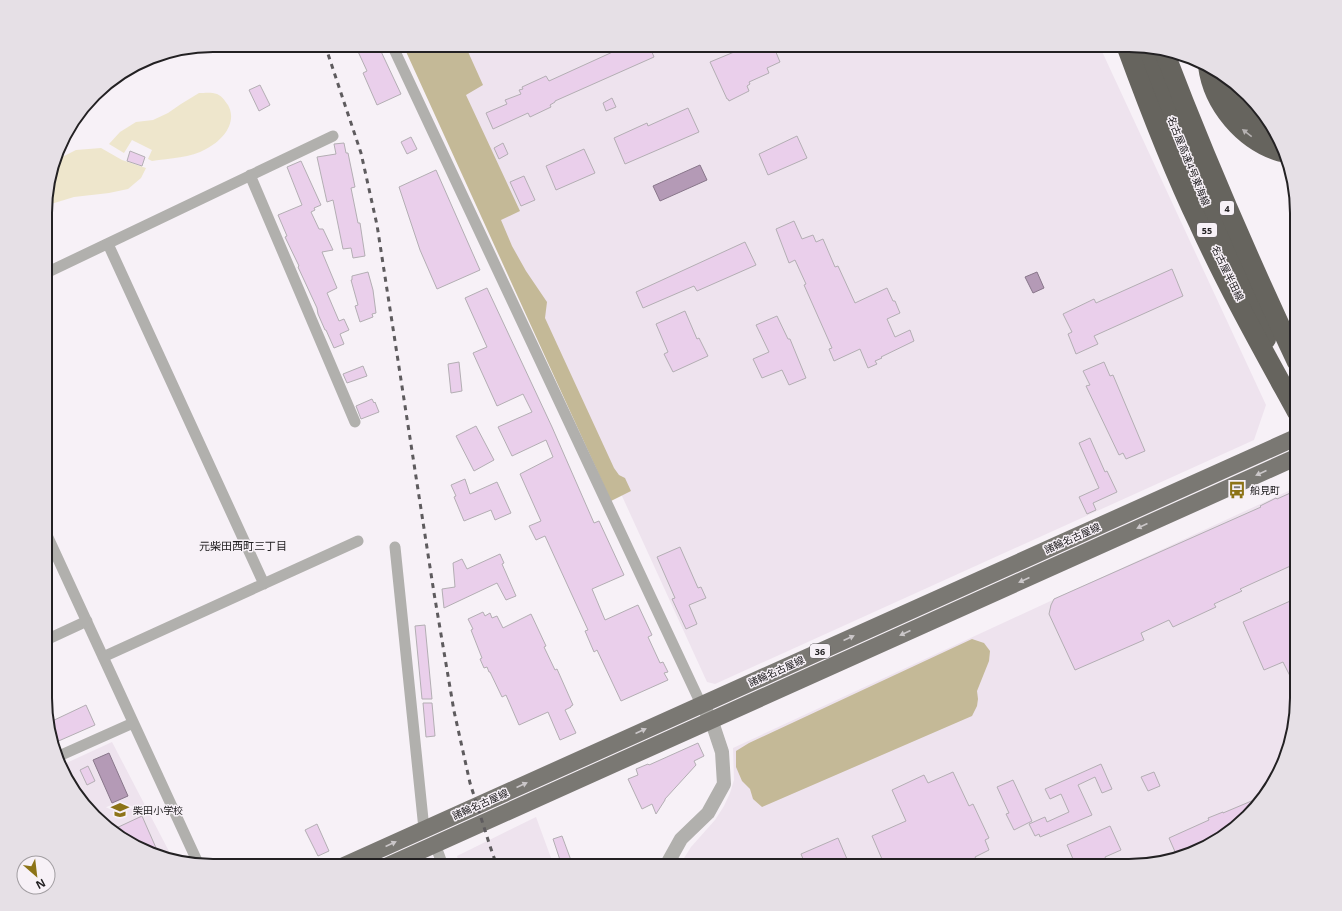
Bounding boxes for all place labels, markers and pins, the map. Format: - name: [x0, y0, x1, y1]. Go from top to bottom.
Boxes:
- bus stop icon: 船見町: [1227, 480, 1247, 500]
- place label: 船見町: [1250, 483, 1280, 497]
- school or university icon: 柴田小学校: [110, 800, 130, 820]
- place label: 柴田小学校: [133, 803, 183, 817]

